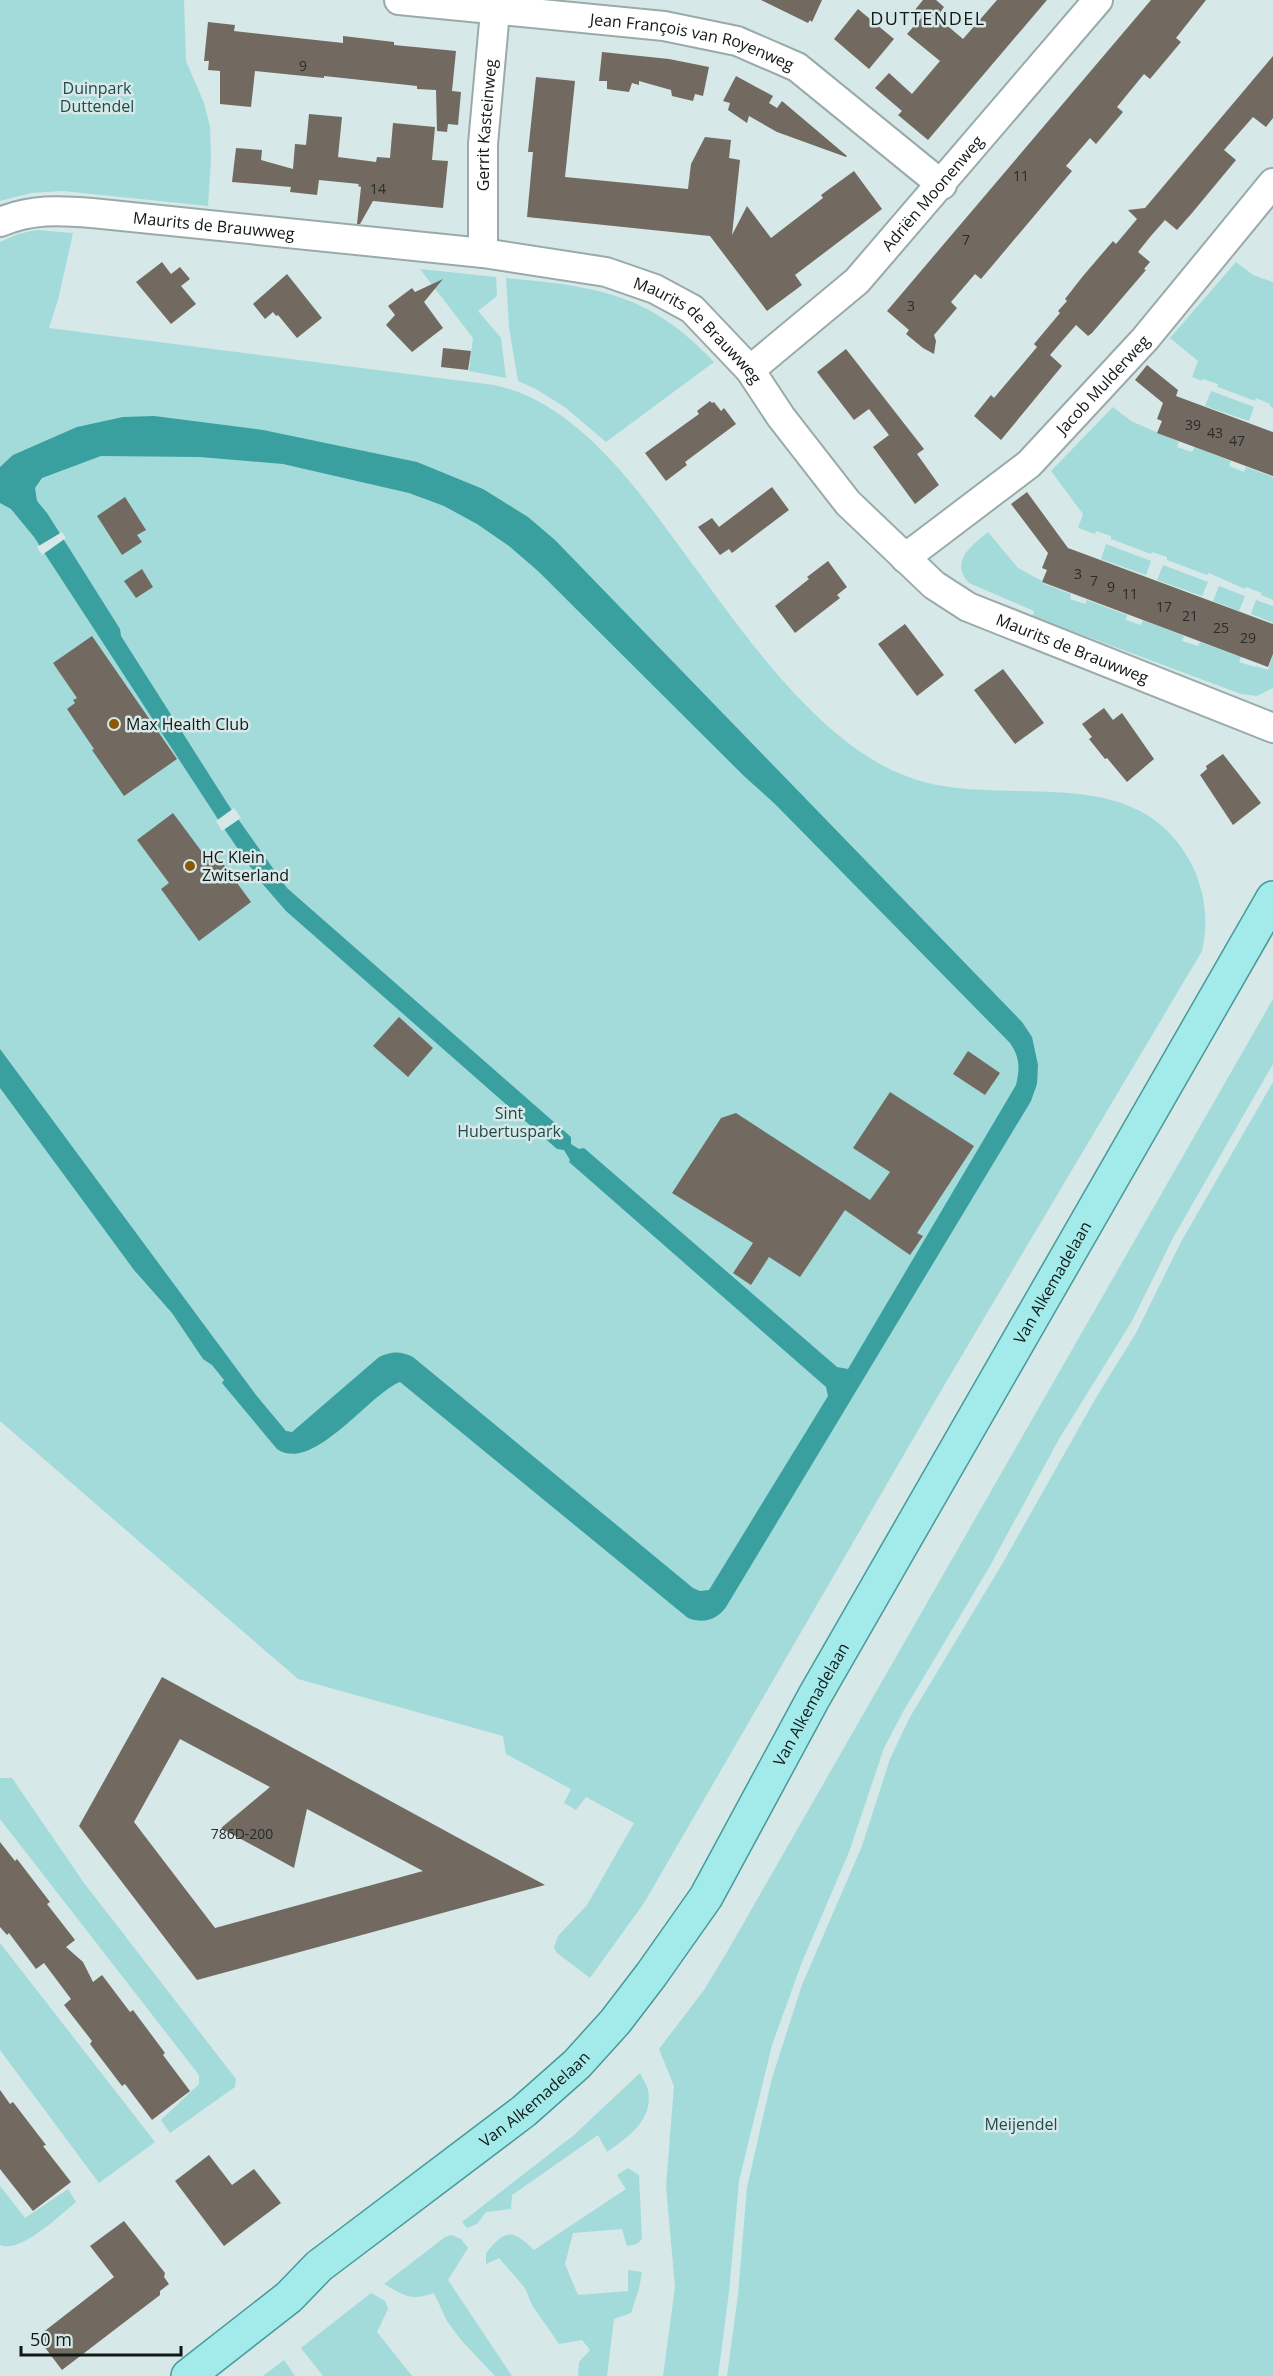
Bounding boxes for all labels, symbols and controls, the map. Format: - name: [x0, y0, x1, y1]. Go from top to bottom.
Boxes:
- district label: DUTTENDEL: [870, 6, 986, 30]
- street label: Jean François van Royenweg: [587, 8, 798, 76]
- house number: 9: [299, 56, 307, 75]
- street label: Gerrit Kasteinweg: [472, 58, 502, 191]
- park label: Duinpark Duttendel: [60, 77, 134, 117]
- street label: Adriën Moonenweg: [877, 130, 988, 256]
- house number: 11: [1013, 166, 1029, 185]
- house number: 14: [370, 179, 386, 198]
- street label: Maurits de Brauwweg: [132, 206, 296, 245]
- house number: 7: [962, 230, 970, 249]
- street label: Maurits de Brauwweg: [631, 271, 767, 388]
- house number: 3: [907, 296, 915, 315]
- street label: Jacob Mulderweg: [1050, 330, 1155, 440]
- house number: 39: [1185, 415, 1201, 434]
- house number: 43: [1207, 423, 1223, 442]
- house number: 47: [1229, 431, 1245, 450]
- house number: 3: [1074, 564, 1082, 583]
- house number: 7: [1090, 571, 1098, 590]
- house number: 9: [1107, 577, 1115, 596]
- house number: 11: [1122, 584, 1138, 603]
- house number: 17: [1156, 597, 1172, 616]
- house number: 21: [1182, 606, 1198, 625]
- street label: Maurits de Brauwweg: [993, 608, 1152, 689]
- house number: 25: [1213, 618, 1229, 637]
- house number: 29: [1240, 628, 1256, 647]
- place label: Max Health Club: [126, 713, 249, 735]
- marker: Max Health Club: [107, 717, 121, 731]
- place label: HC Klein Zwitserland: [202, 846, 289, 886]
- marker: HC Klein Zwitserland: [183, 859, 197, 873]
- park label: Sint Hubertuspark: [457, 1102, 561, 1142]
- street label: Van Alkemadelaan: [1008, 1217, 1096, 1348]
- street label: Van Alkemadelaan: [768, 1638, 854, 1770]
- house number: 786D-200: [211, 1824, 273, 1843]
- street label: Van Alkemadelaan: [475, 2046, 594, 2152]
- park label: Meijendel: [984, 2113, 1058, 2135]
- scale bar: [21, 2319, 182, 2357]
- text: 50 m: [30, 2327, 72, 2351]

